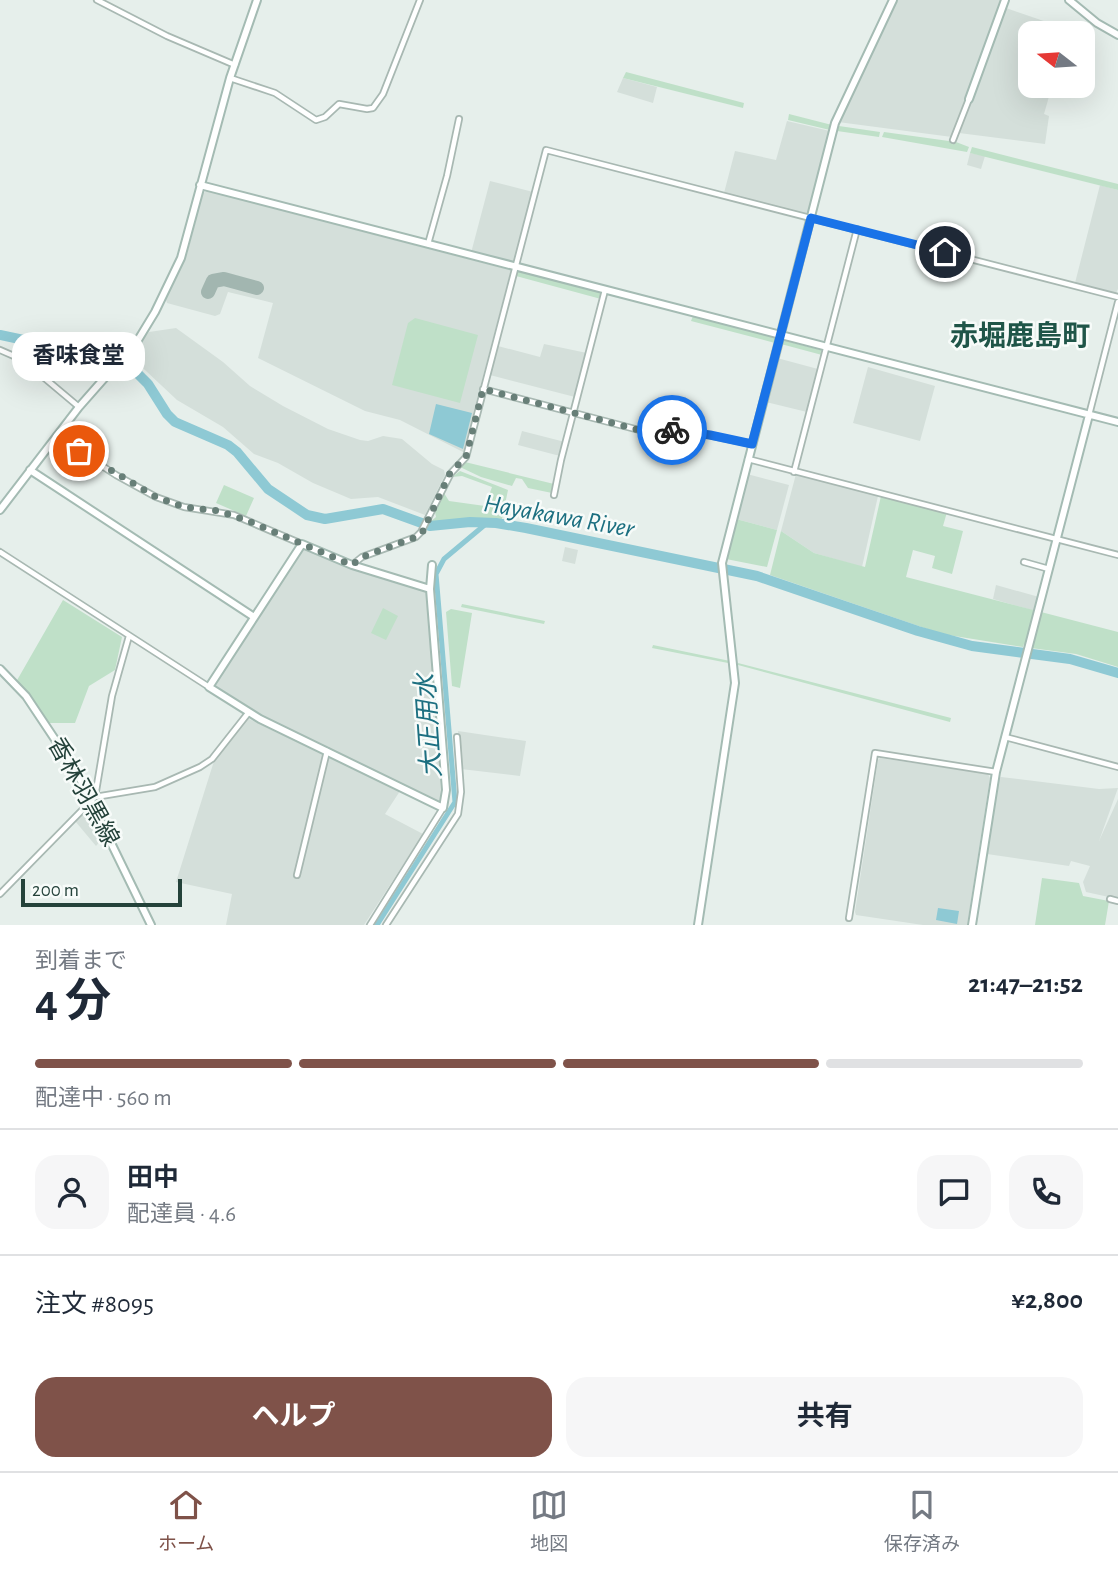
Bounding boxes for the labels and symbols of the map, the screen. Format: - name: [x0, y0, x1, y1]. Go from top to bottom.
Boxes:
- north arrow: [1018, 21, 1096, 98]
- pin: [915, 222, 975, 282]
- district label: 赤堀鹿島町: [950, 320, 1090, 351]
- callout: 香味食堂: [13, 332, 146, 381]
- courier: [637, 395, 707, 465]
- pin: [49, 421, 109, 481]
- water label: Hayakawa River: [482, 490, 638, 542]
- water label: 大正用水: [411, 670, 446, 779]
- street label: 香林羽黒線: [43, 733, 124, 850]
- scale bar: [21, 876, 182, 908]

